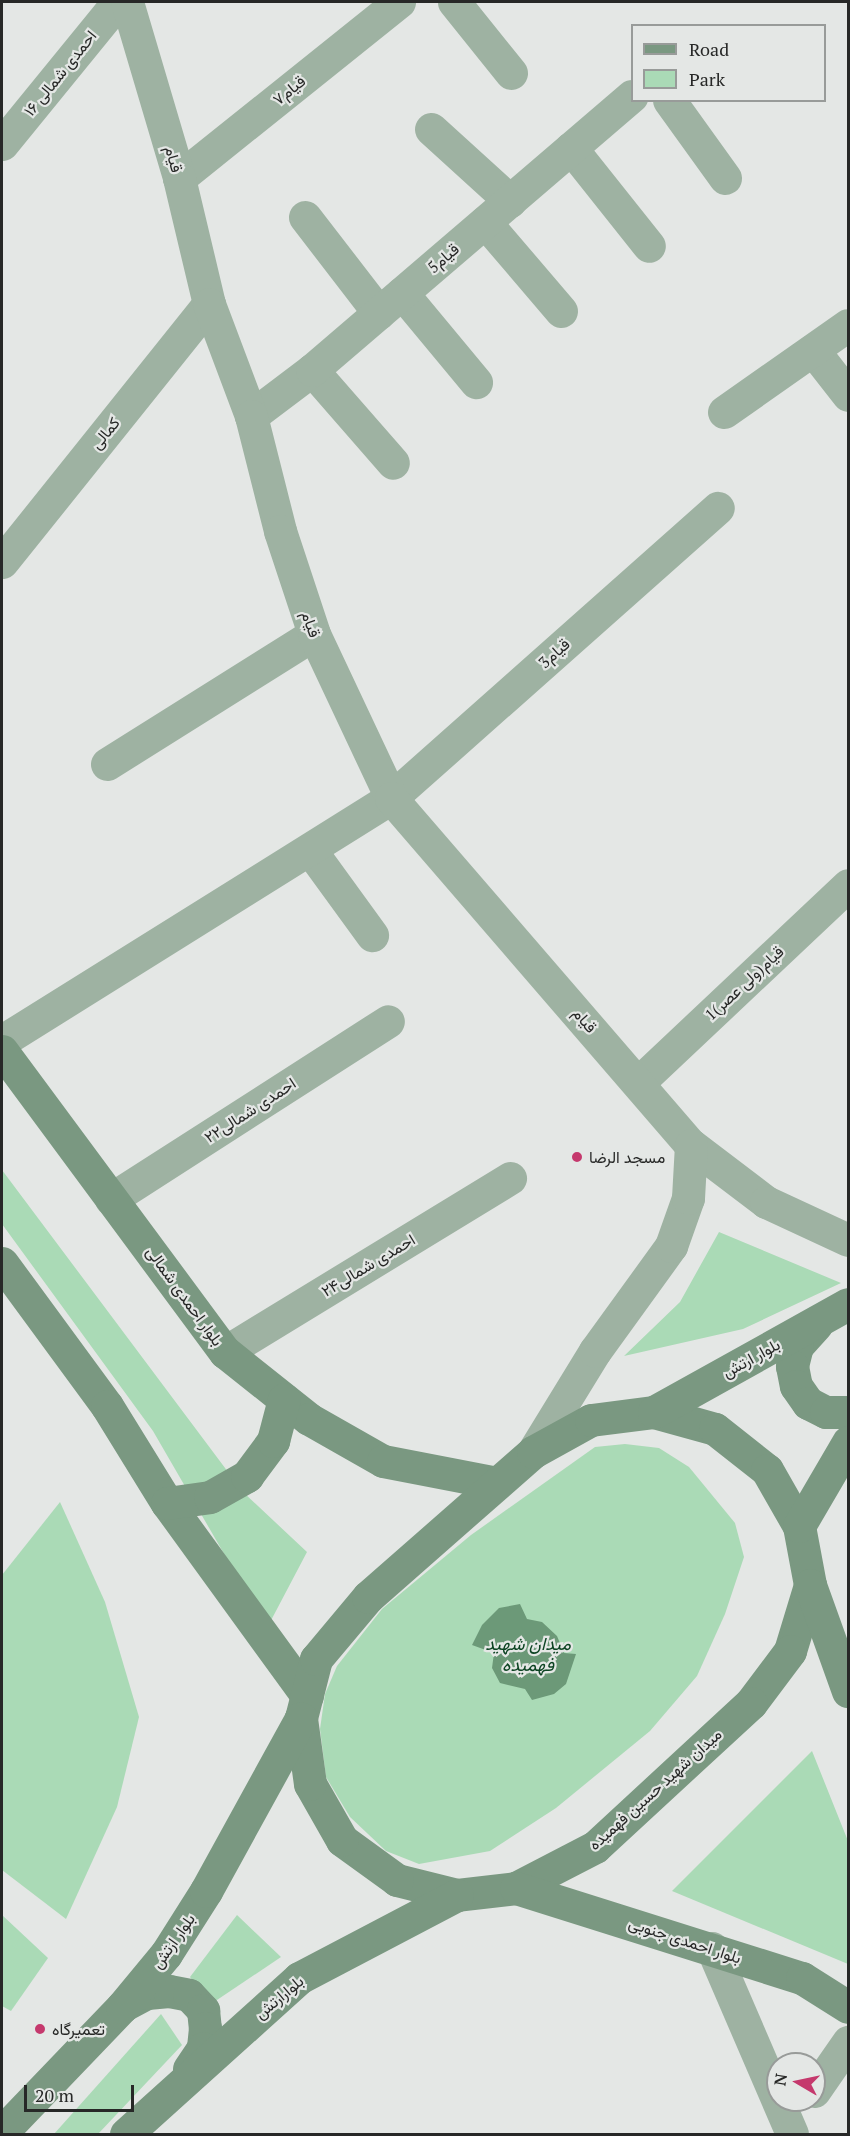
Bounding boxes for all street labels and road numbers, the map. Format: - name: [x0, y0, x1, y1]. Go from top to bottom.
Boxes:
- street label: احمدی شمالی ۱۶: [20, 26, 100, 120]
- street label: قیام۷: [269, 71, 309, 109]
- street label: قیام: [161, 143, 187, 175]
- street label: قیام5: [423, 239, 463, 277]
- street label: کمالی: [86, 413, 124, 453]
- street label: قیام: [297, 608, 325, 640]
- street label: قیام3: [534, 634, 574, 672]
- street label: قیام(ولی عصر)1: [701, 942, 787, 1024]
- street label: قیام: [569, 1004, 601, 1036]
- street label: احمدی شمالی۲۲: [201, 1073, 299, 1147]
- street label: احمدی شمالی۲۴: [318, 1230, 418, 1300]
- street label: بلوار احمدی شمالی: [142, 1243, 228, 1349]
- street label: بلوار ارتش: [719, 1334, 783, 1382]
- street label: میدان شهید حسین فهمیده: [585, 1724, 725, 1854]
- street label: بلوار ارتش: [147, 1910, 199, 1972]
- street label: بلوار احمدی جنوبی: [626, 1913, 744, 1967]
- street label: بلوارارتش: [251, 1971, 307, 2023]

